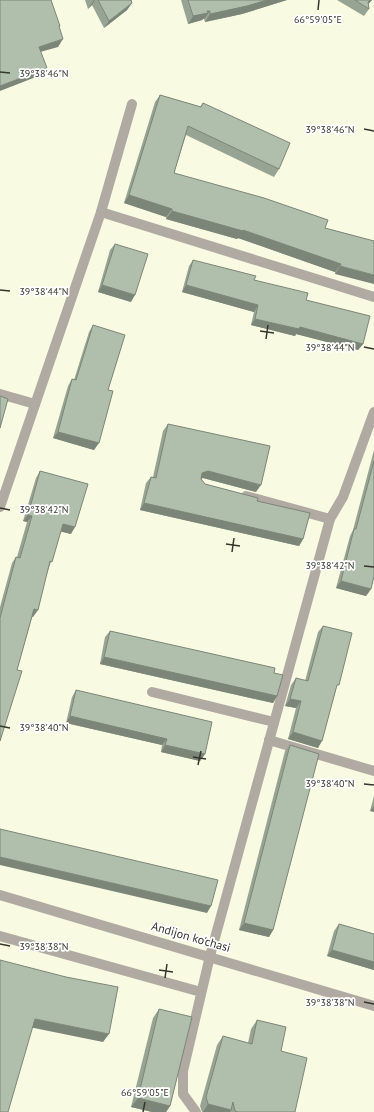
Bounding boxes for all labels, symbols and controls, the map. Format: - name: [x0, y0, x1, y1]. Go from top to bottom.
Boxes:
- text: 66°59'05"E: [294, 13, 342, 26]
- text: 39°38'46"N: [19, 67, 69, 80]
- text: 39°38'46"N: [305, 123, 355, 136]
- text: 39°38'44"N: [19, 285, 69, 298]
- text: 39°38'44"N: [305, 341, 355, 354]
- text: 39°38'42"N: [19, 503, 69, 516]
- text: 39°38'42"N: [305, 559, 355, 572]
- text: 39°38'40"N: [19, 721, 69, 734]
- text: 39°38'40"N: [305, 777, 355, 790]
- street label: Andijon ko'chasi: [150, 918, 232, 955]
- text: 39°38'38"N: [19, 940, 69, 953]
- text: 39°38'38"N: [305, 996, 355, 1009]
- text: 66°59'05"E: [121, 1086, 169, 1099]

